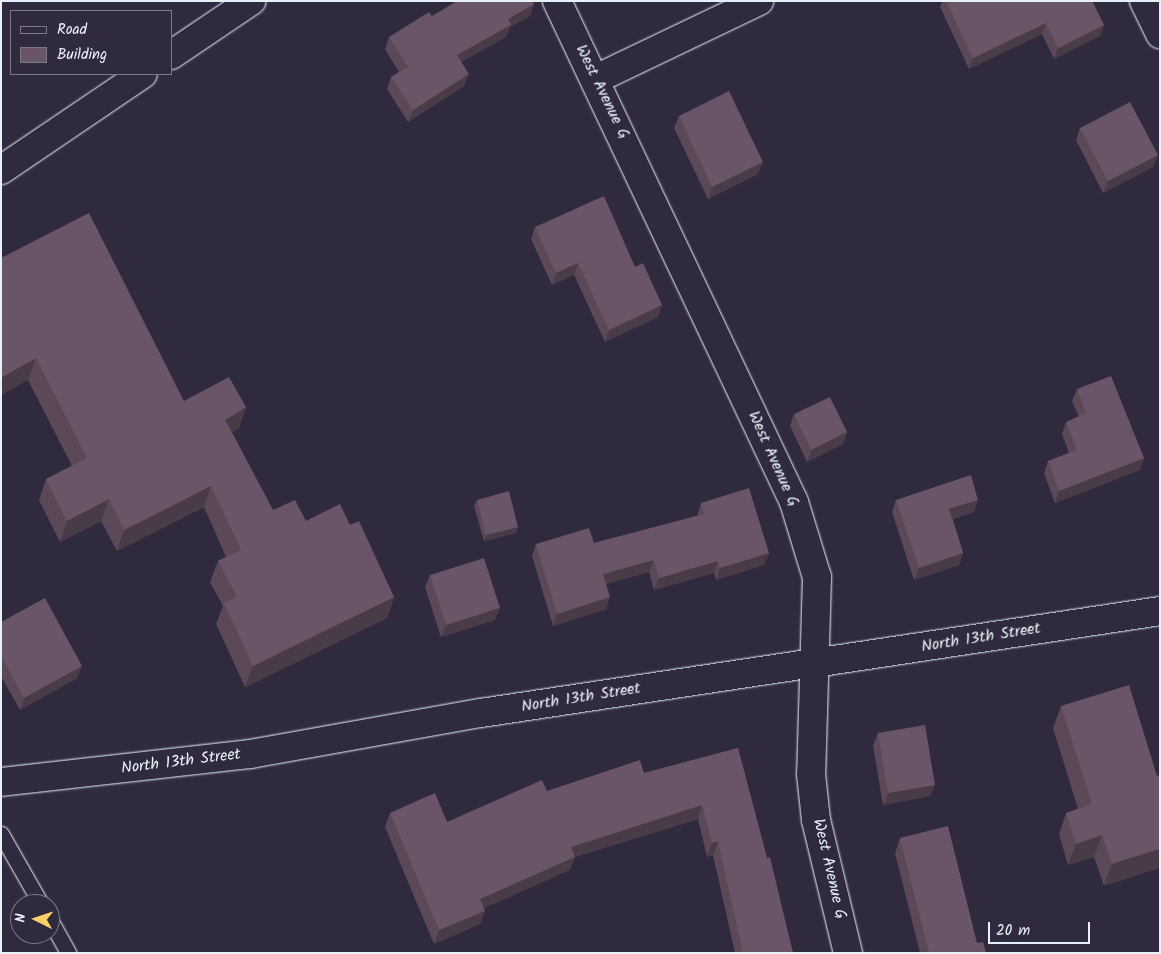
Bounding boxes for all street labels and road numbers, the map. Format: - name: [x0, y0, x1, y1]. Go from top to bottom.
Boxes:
- street label: West Avenue G: [571, 42, 633, 142]
- street label: West Avenue G: [743, 408, 803, 510]
- street label: North 13th Street: [920, 619, 1042, 657]
- street label: North 13th Street: [520, 679, 642, 717]
- street label: North 13th Street: [120, 745, 242, 779]
- street label: West Avenue G: [808, 817, 850, 921]

